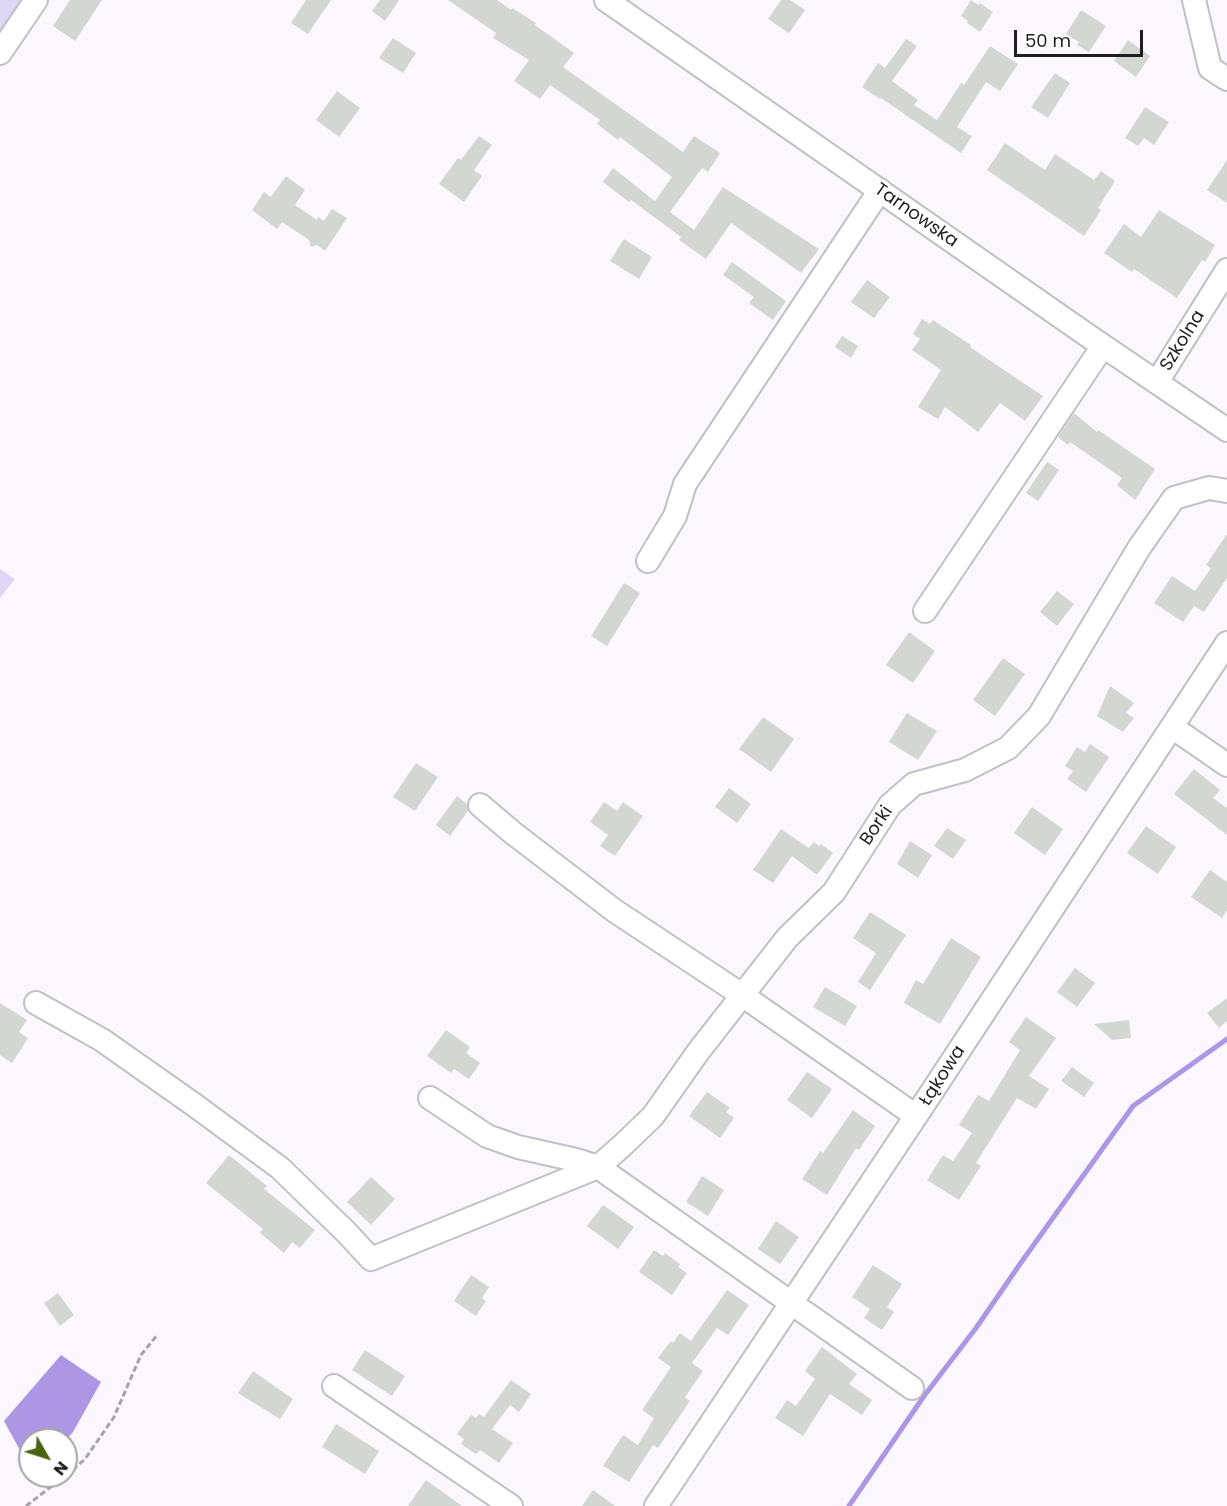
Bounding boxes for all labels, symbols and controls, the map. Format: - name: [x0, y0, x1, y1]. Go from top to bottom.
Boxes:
- scale bar: [1017, 18, 1146, 56]
- text: 50 m: [1025, 28, 1071, 53]
- street label: Tarnowska: [870, 179, 962, 253]
- street label: Szkolna: [1156, 307, 1210, 375]
- street label: Borki: [856, 802, 898, 850]
- street label: Łąkowa: [915, 1042, 971, 1110]
- north arrow: [18, 1428, 78, 1488]
- text: N: [48, 1456, 74, 1480]

